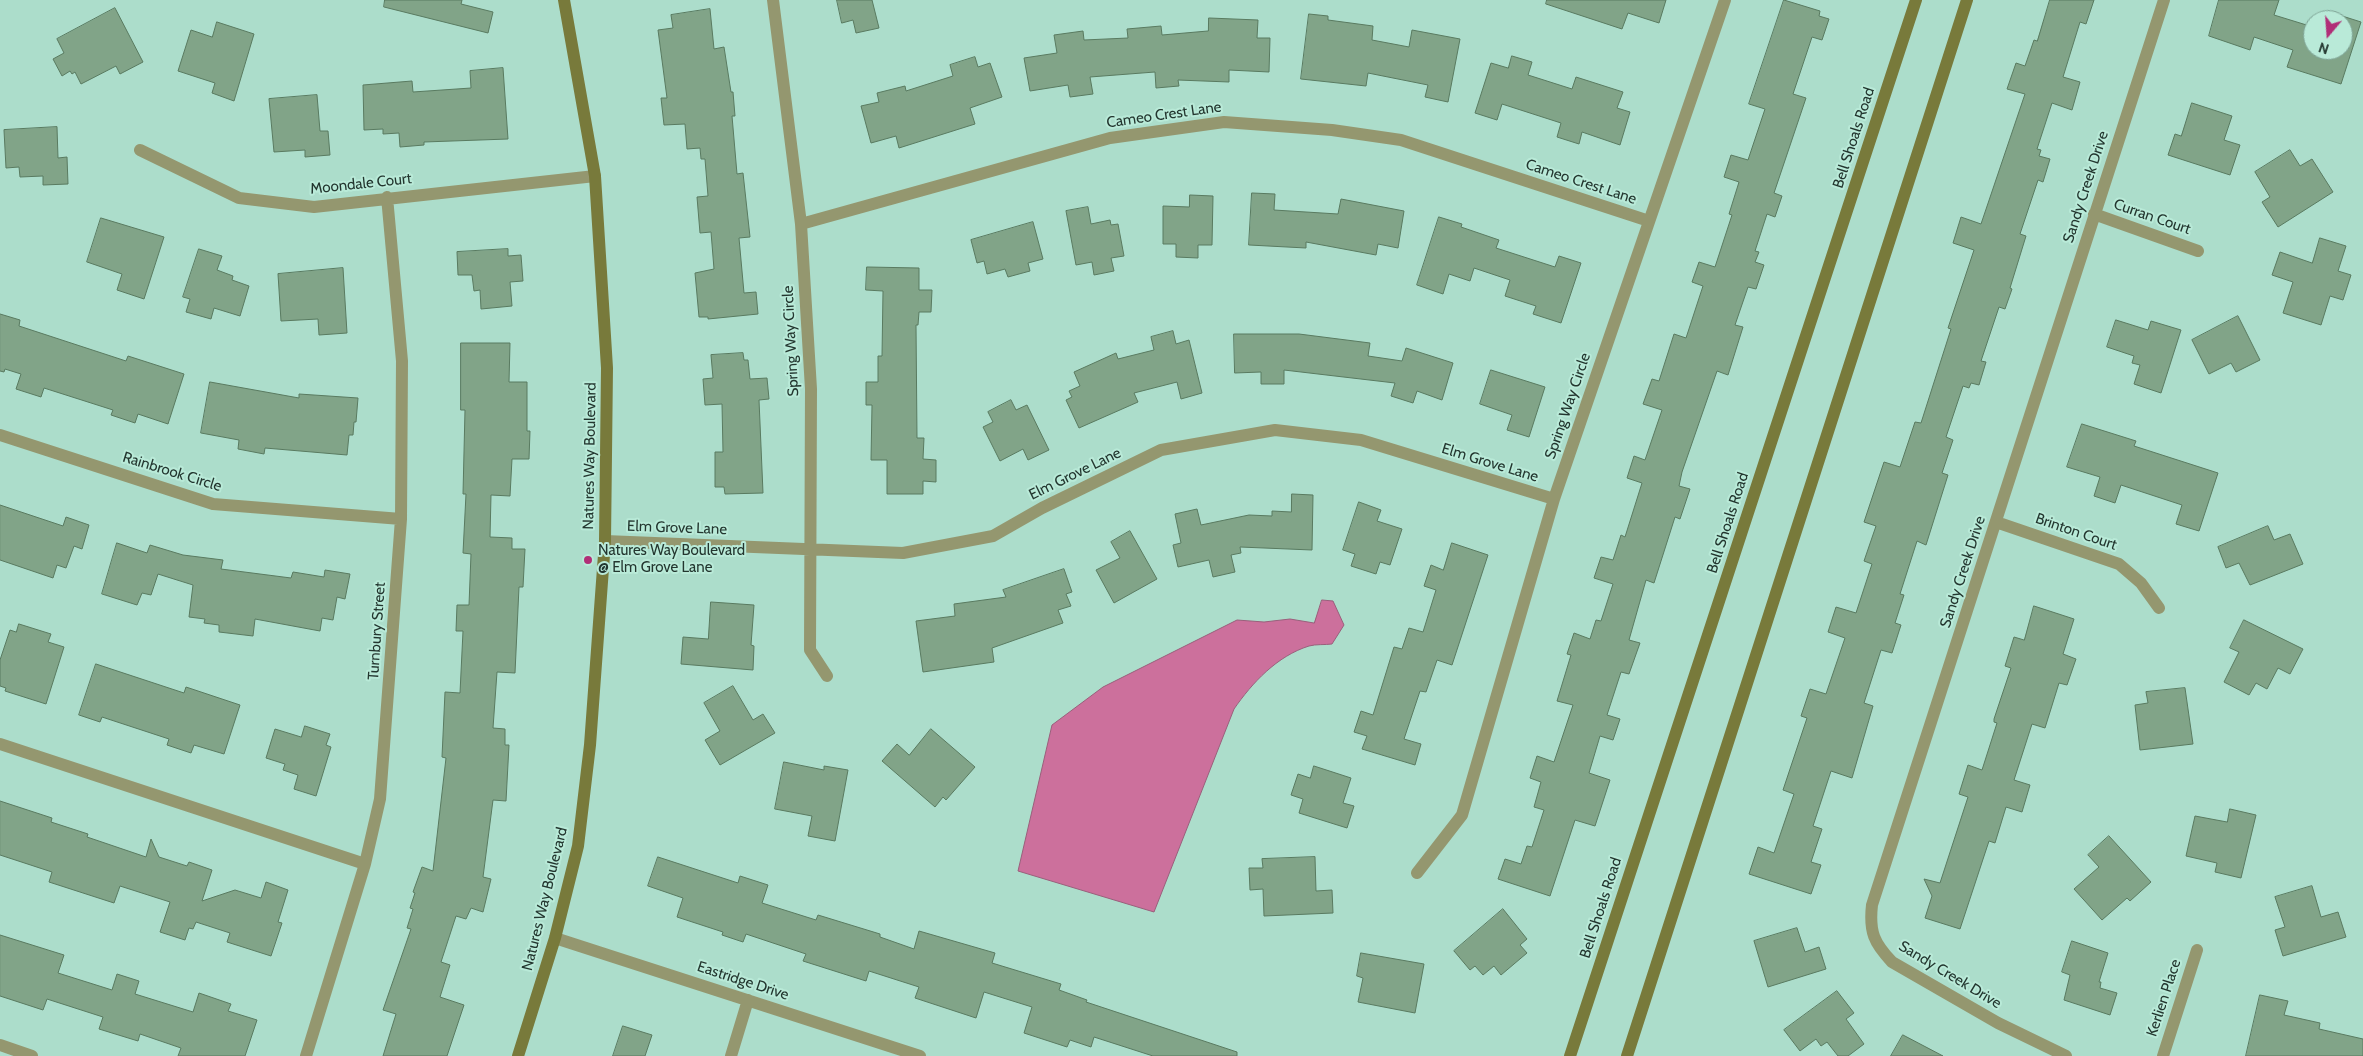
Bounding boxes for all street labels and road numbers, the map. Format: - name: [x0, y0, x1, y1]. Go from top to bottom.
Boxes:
- street label: Bell Shoals Road: [1829, 85, 1879, 191]
- street label: Cameo Crest Lane: [1105, 98, 1223, 132]
- street label: Sandy Creek Drive: [2059, 129, 2113, 245]
- street label: Cameo Crest Lane: [1523, 156, 1639, 208]
- street label: Moondale Court: [309, 170, 413, 198]
- street label: Curran Court: [2111, 195, 2193, 239]
- street label: Spring Way Circle: [779, 285, 803, 397]
- street label: Spring Way Circle: [1541, 351, 1595, 461]
- street label: Natures Way Boulevard: [580, 382, 600, 530]
- street label: Elm Grove Lane: [1440, 440, 1540, 486]
- street label: Elm Grove Lane: [1026, 444, 1124, 504]
- street label: Rainbrook Circle: [120, 448, 224, 496]
- street label: Bell Shoals Road: [1703, 470, 1753, 576]
- street label: Brinton Court: [2033, 510, 2119, 554]
- street label: Sandy Creek Drive: [1936, 514, 1990, 630]
- street label: Elm Grove Lane: [627, 517, 727, 539]
- street label: Turnbury Street: [365, 581, 389, 681]
- street label: Natures Way Boulevard: [518, 825, 572, 973]
- street label: Bell Shoals Road: [1576, 855, 1626, 961]
- street label: Sandy Creek Drive: [1895, 937, 2005, 1013]
- street label: Kerlien Place: [2143, 957, 2185, 1039]
- street label: Eastridge Drive: [695, 958, 791, 1004]

